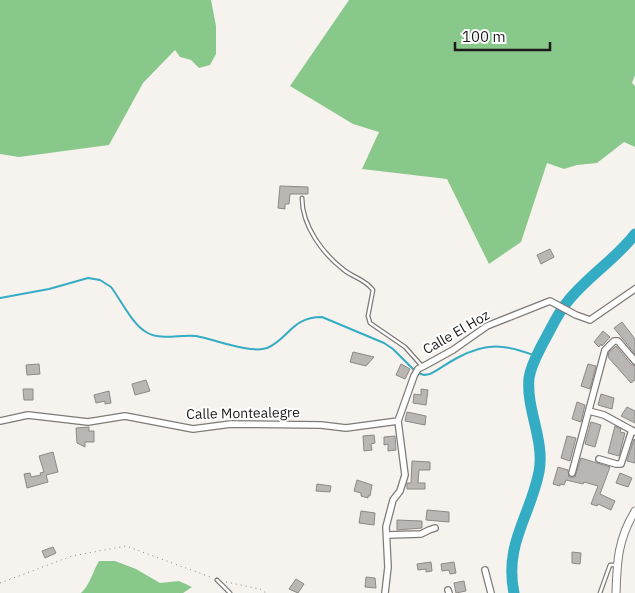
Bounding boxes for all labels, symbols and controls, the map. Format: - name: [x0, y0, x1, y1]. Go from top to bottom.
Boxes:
- scale bar: [455, 20, 550, 52]
- text: 100 m: [462, 27, 506, 46]
- street label: Calle El Hoz: [419, 305, 493, 358]
- street label: Calle Montealegre: [186, 403, 300, 423]

